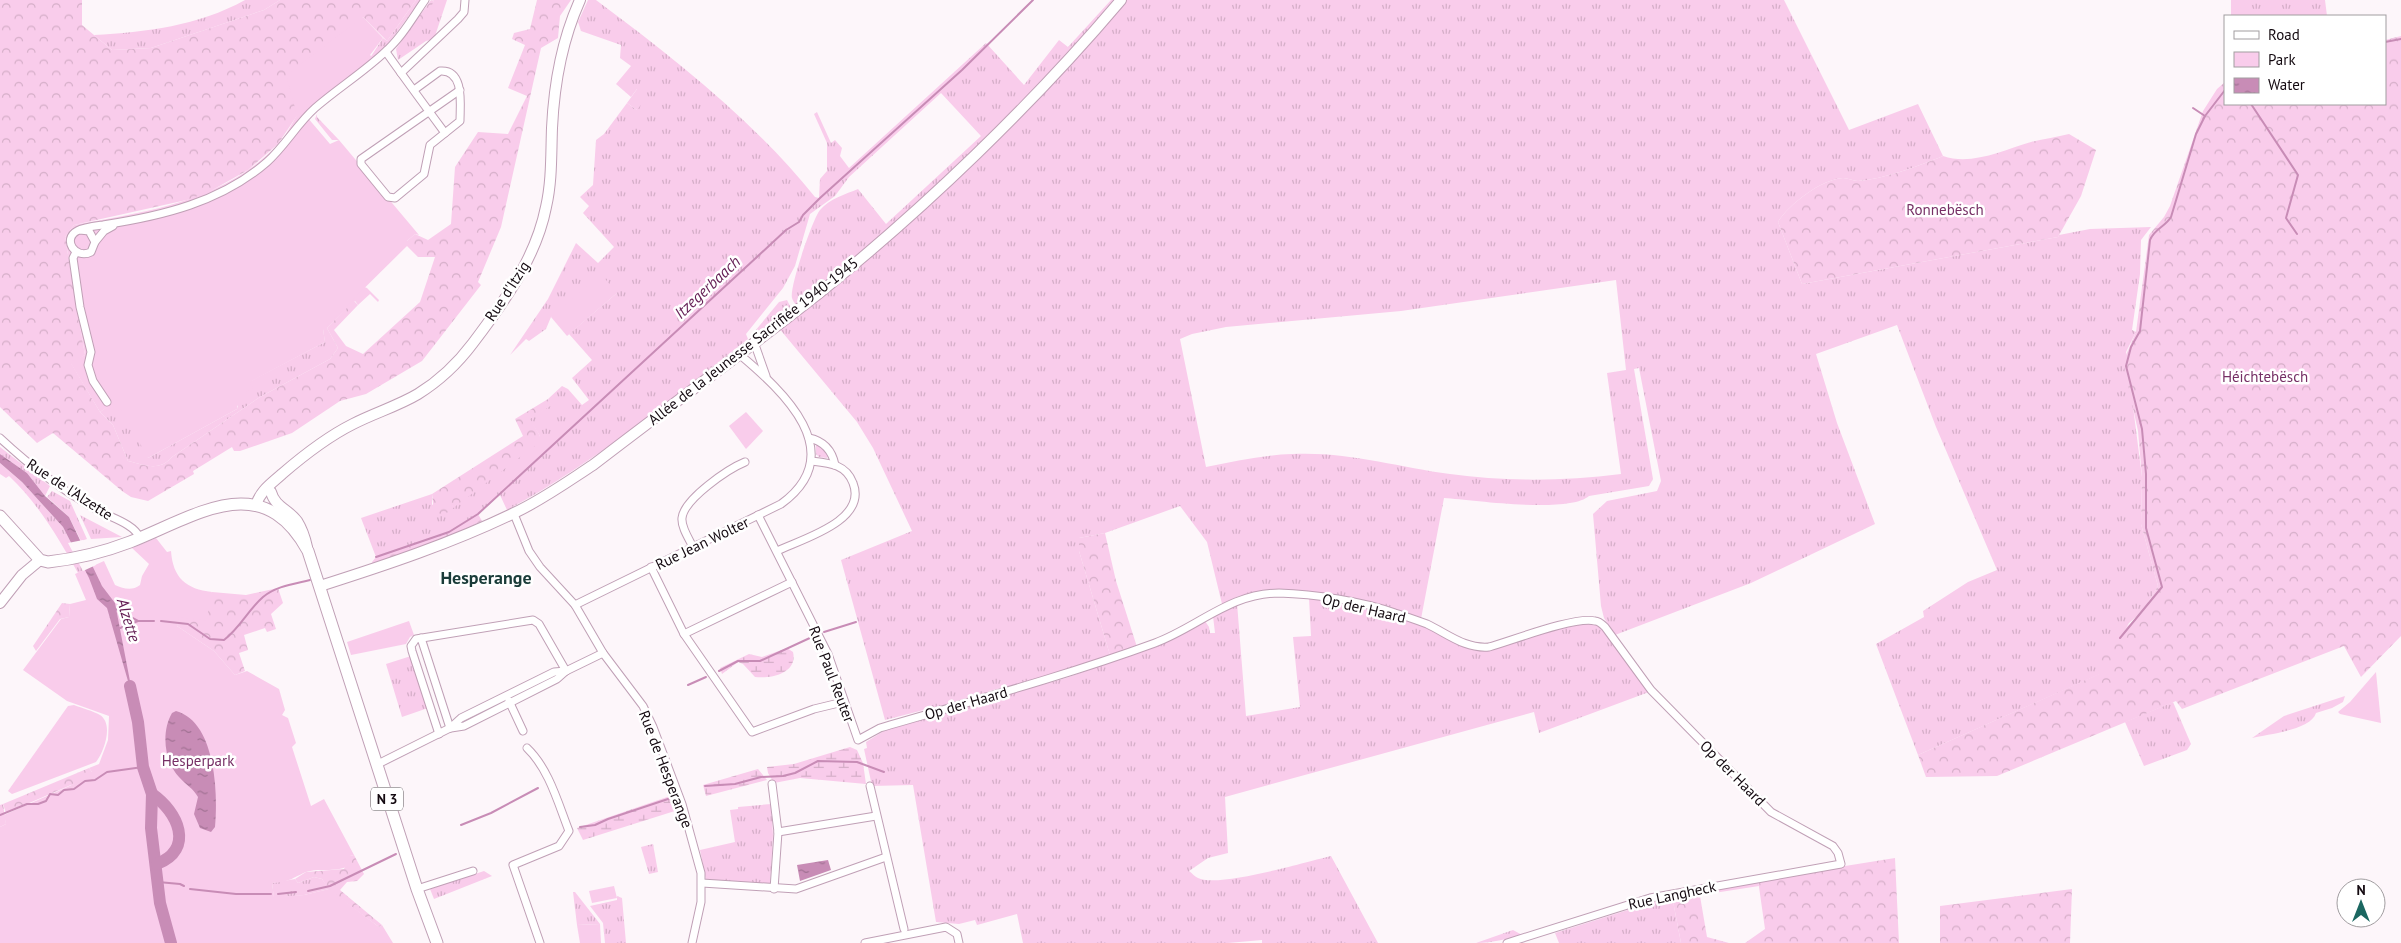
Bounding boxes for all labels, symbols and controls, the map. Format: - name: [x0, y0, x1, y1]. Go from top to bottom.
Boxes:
- legend: [2224, 15, 2386, 105]
- text: Road: [2268, 25, 2300, 44]
- text: Park: [2268, 50, 2296, 69]
- text: Water: [2268, 75, 2305, 94]
- park label: Ronnebësch: [1906, 200, 1984, 219]
- water label: Itzegerbaach: [670, 251, 744, 323]
- street label: Allée de la Jeunesse Sacrifiée 1940-1945: [644, 253, 862, 429]
- street label: Rue d'Itzig: [480, 257, 534, 325]
- park label: Héichtebësch: [2222, 367, 2308, 386]
- street label: Rue de l'Alzette: [23, 454, 117, 524]
- street label: Rue Jean Wolter: [652, 512, 752, 574]
- district label: Hesperange: [440, 566, 532, 589]
- street label: Op der Haard: [1320, 589, 1408, 627]
- water label: Alzette: [113, 595, 145, 645]
- street label: Rue Paul Reuter: [805, 623, 859, 725]
- street label: Op der Haard: [922, 682, 1010, 724]
- street label: Rue de Hesperange: [635, 708, 697, 830]
- street label: Op der Haard: [1696, 736, 1770, 810]
- park label: Hesperpark: [162, 751, 235, 770]
- road number: N 3: [371, 788, 403, 811]
- street label: Rue Langheck: [1626, 876, 1718, 914]
- north arrow: [2336, 878, 2386, 928]
- text: N: [2356, 881, 2366, 899]

